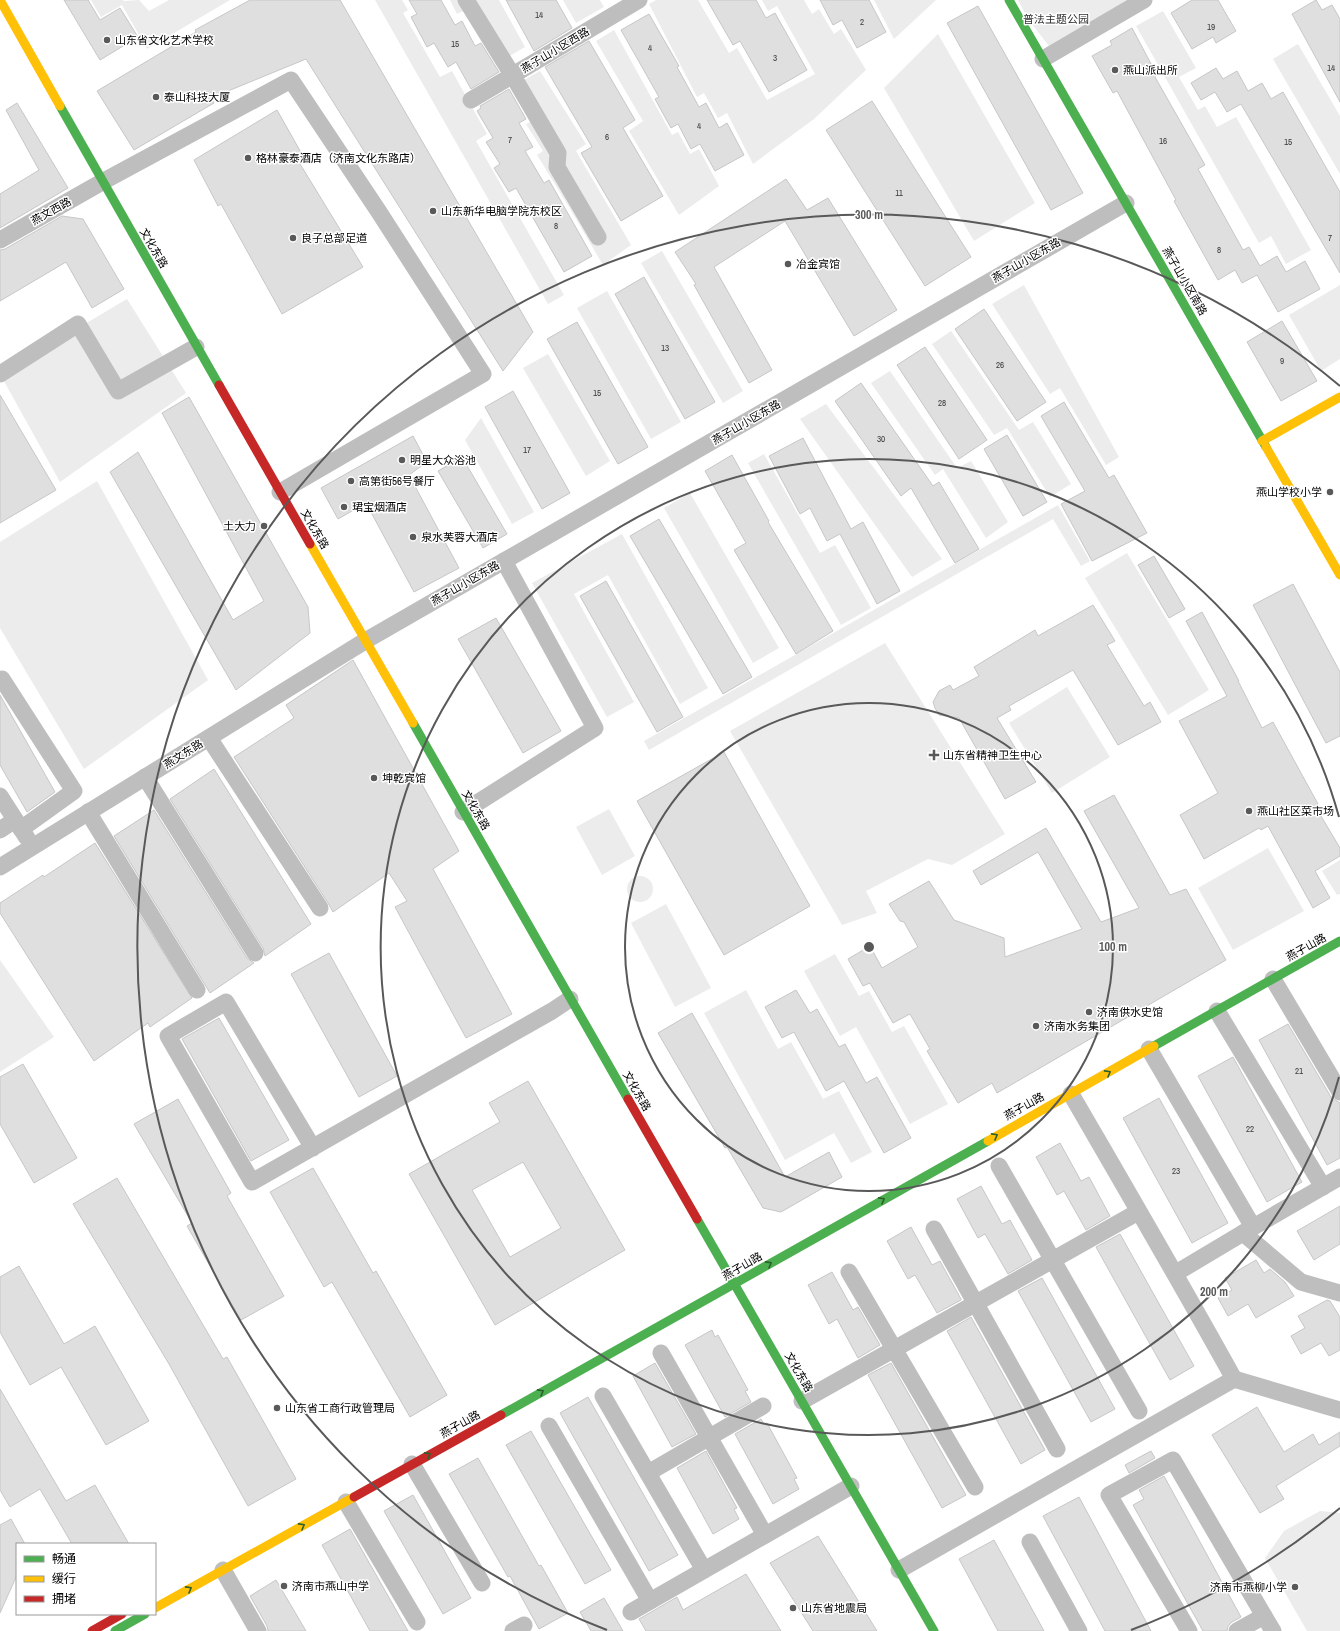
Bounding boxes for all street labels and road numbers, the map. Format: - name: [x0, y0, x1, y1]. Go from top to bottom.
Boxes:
- street label: 燕子山小区西路: [518, 24, 592, 76]
- street label: 燕文西路: [28, 194, 74, 228]
- street label: 文化东路: [137, 225, 171, 271]
- street label: 燕子山小区东路: [989, 235, 1063, 285]
- street label: 燕子山小区南路: [1160, 244, 1210, 318]
- street label: 燕子山小区东路: [709, 397, 783, 447]
- street label: 文化东路: [298, 506, 332, 552]
- street label: 燕子山小区东路: [428, 558, 502, 608]
- street label: 燕文东路: [161, 736, 205, 772]
- street label: 文化东路: [459, 787, 493, 833]
- street label: 燕子山路: [1283, 930, 1329, 964]
- street label: 文化东路: [620, 1068, 654, 1114]
- street label: 燕子山路: [1001, 1089, 1047, 1123]
- street label: 燕子山路: [719, 1249, 765, 1283]
- street label: 文化东路: [782, 1349, 816, 1395]
- street label: 燕子山路: [437, 1407, 483, 1441]

